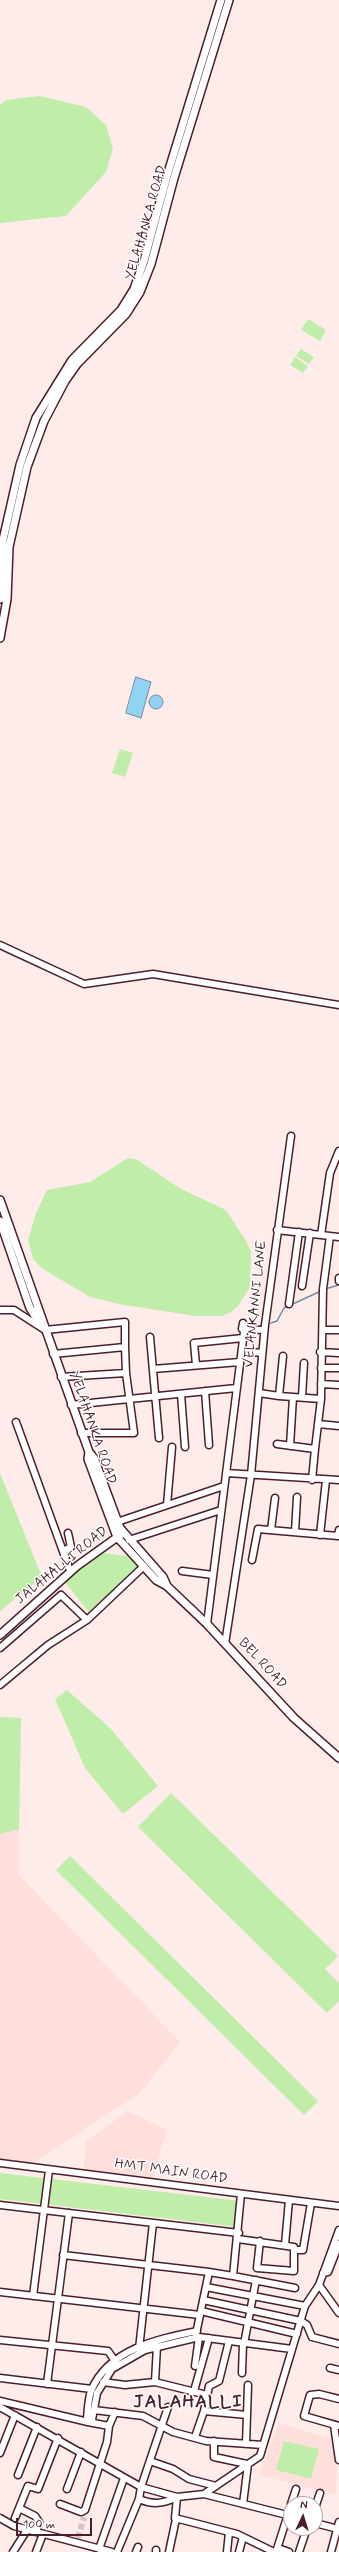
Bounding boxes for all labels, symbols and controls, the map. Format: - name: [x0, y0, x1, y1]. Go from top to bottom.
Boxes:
- street label: YELAHANKA ROAD: [123, 164, 171, 282]
- street label: VELANKANNI LANE: [241, 1240, 271, 1368]
- street label: YELAHANKA ROAD: [65, 1369, 119, 1487]
- street label: JALAHALLI ROAD: [12, 1524, 112, 1608]
- street label: BEL ROAD: [234, 1635, 290, 1693]
- street label: HMT MAIN ROAD: [114, 2156, 228, 2188]
- district label: JALAHALLI: [135, 2392, 241, 2414]
- north arrow: [283, 2496, 323, 2536]
- text: N: [300, 2498, 308, 2512]
- scale bar: [18, 2510, 94, 2536]
- text: 100 m: [23, 2517, 55, 2533]

